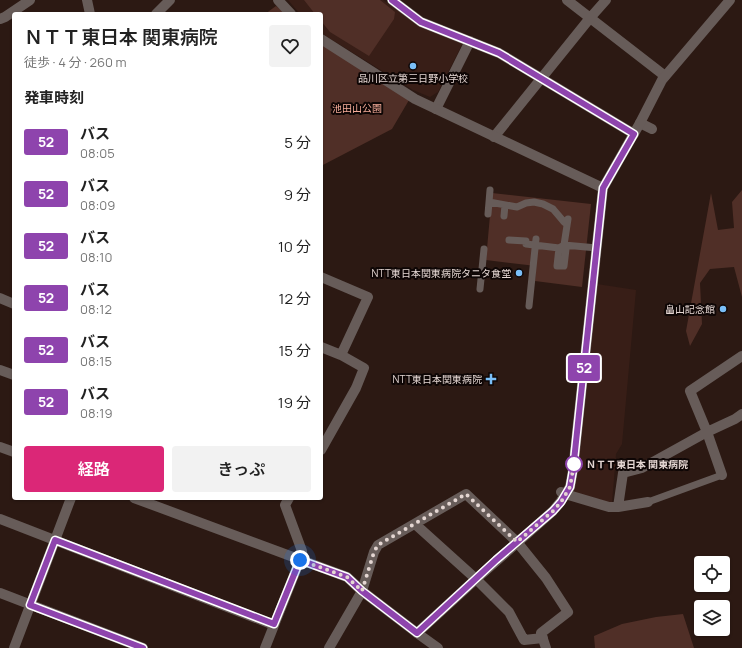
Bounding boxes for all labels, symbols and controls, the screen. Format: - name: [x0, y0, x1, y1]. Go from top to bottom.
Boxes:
- text: ＮＴＴ東日本 関東病院: [24, 24, 218, 50]
- button: heart: [269, 25, 311, 67]
- text: 徒歩 · 4 分 · 260 m: [24, 53, 127, 71]
- marker: 品川区立第三日野小学校: [408, 61, 418, 71]
- place label: 品川区立第三日野小学校: [358, 71, 468, 85]
- text: 発車時刻: [24, 87, 84, 108]
- park label: 池田山公園: [332, 101, 382, 115]
- text: バス: [80, 123, 110, 144]
- text: 52: [38, 132, 54, 151]
- text: 5 分: [284, 132, 311, 153]
- text: 08:05: [80, 144, 115, 162]
- text: バス: [80, 175, 110, 196]
- text: 52: [38, 184, 54, 203]
- text: 9 分: [284, 184, 311, 205]
- text: 08:09: [80, 196, 115, 214]
- text: バス: [80, 227, 110, 248]
- text: 52: [38, 236, 54, 255]
- text: 10 分: [278, 236, 311, 257]
- text: 08:10: [80, 248, 112, 266]
- place label: NTT東日本関東病院タニタ食堂: [372, 266, 511, 280]
- marker: NTT東日本関東病院タニタ食堂: [514, 268, 524, 278]
- text: バス: [80, 279, 110, 300]
- text: 52: [38, 288, 54, 307]
- text: 12 分: [279, 288, 311, 309]
- text: 08:12: [80, 300, 112, 318]
- place label: 畠山記念館: [665, 302, 715, 316]
- marker: 畠山記念館: [718, 304, 728, 314]
- text: バス: [80, 331, 110, 352]
- text: 52: [38, 340, 54, 359]
- text: 15 分: [278, 340, 311, 361]
- text: 08:15: [80, 352, 112, 370]
- line badge: 52: [566, 355, 602, 381]
- text: 52: [576, 358, 592, 377]
- place label: NTT東日本関東病院: [393, 372, 482, 386]
- marker: NTT東日本関東病院: [485, 373, 497, 385]
- text: バス: [80, 383, 110, 404]
- text: 52: [38, 392, 54, 411]
- text: 19 分: [278, 392, 311, 413]
- text: 08:19: [80, 404, 113, 422]
- button: 経路: [24, 446, 164, 492]
- button: きっぷ: [172, 446, 311, 492]
- marker: ＮＴＴ東日本 関東病院: [565, 455, 583, 473]
- place label: ＮＴＴ東日本 関東病院: [586, 457, 688, 471]
- your location: [290, 550, 310, 570]
- map controls: [694, 556, 730, 636]
- button: locate: [694, 556, 730, 592]
- button: layers: [694, 600, 730, 636]

